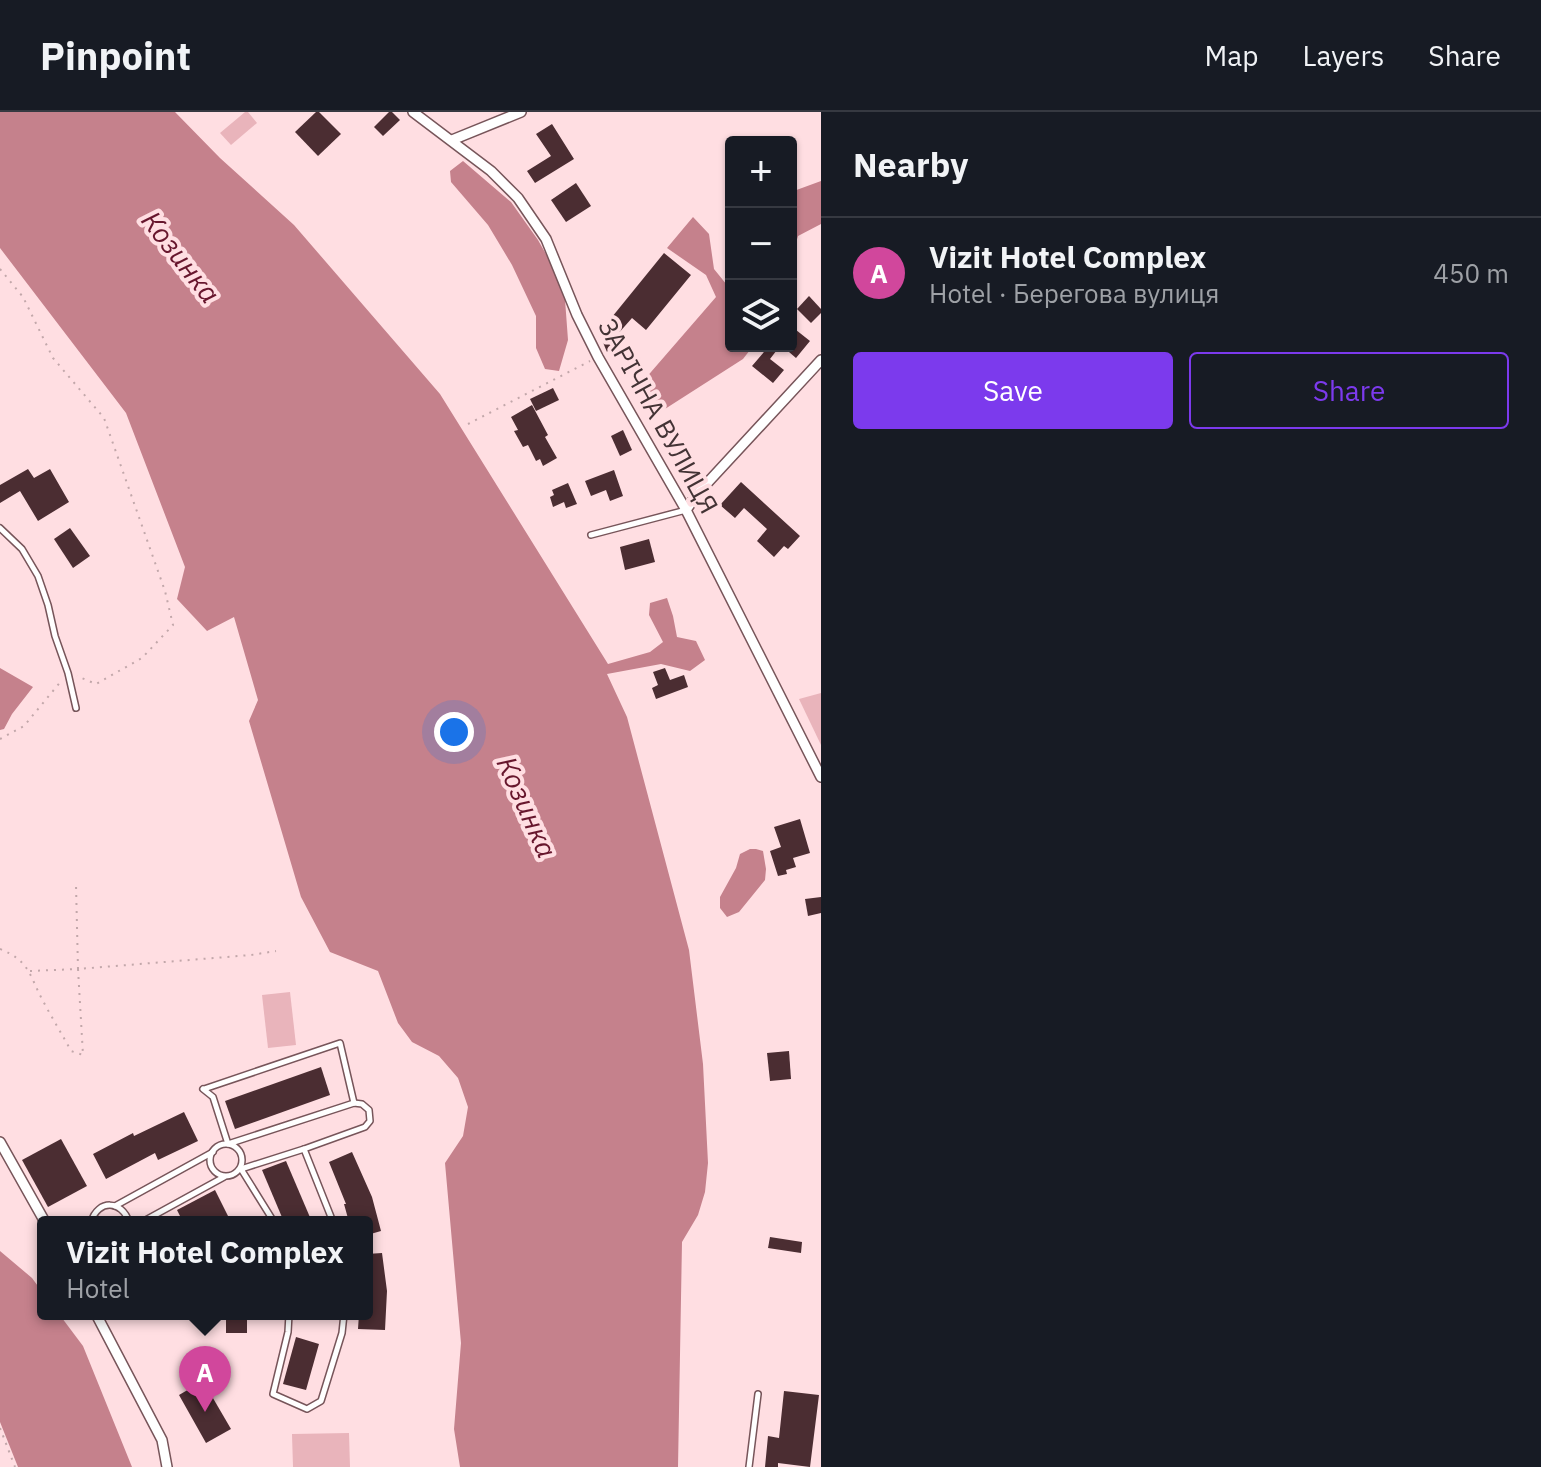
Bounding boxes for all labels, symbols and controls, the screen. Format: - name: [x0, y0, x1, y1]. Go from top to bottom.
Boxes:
- text: Pinpoint: [40, 31, 191, 80]
- text: Map: [1204, 37, 1258, 74]
- text: Layers: [1302, 37, 1384, 74]
- text: Share: [1428, 37, 1501, 74]
- map controls: [725, 136, 797, 352]
- button: +: [725, 136, 797, 208]
- text: Nearby: [853, 142, 968, 186]
- water label: Козинка: [134, 203, 229, 310]
- button: −: [725, 208, 797, 280]
- text: Vizit Hotel Complex: [929, 237, 1206, 276]
- text: A: [870, 256, 888, 290]
- text: 450 m: [1433, 256, 1509, 290]
- text: Hotel · Берегова вулиця: [929, 276, 1219, 310]
- button: layers: [725, 280, 797, 352]
- street label: ЗАРІЧНА ВУЛИЦЯ: [591, 312, 727, 519]
- button: Save: [853, 352, 1173, 429]
- button: Share: [1189, 352, 1509, 429]
- your location: [434, 712, 474, 752]
- water label: Козинка: [489, 750, 566, 863]
- popup: [37, 1216, 373, 1320]
- text: Vizit Hotel Complex: [66, 1232, 344, 1271]
- text: Hotel: [66, 1271, 130, 1305]
- pin: A: [179, 1346, 231, 1412]

